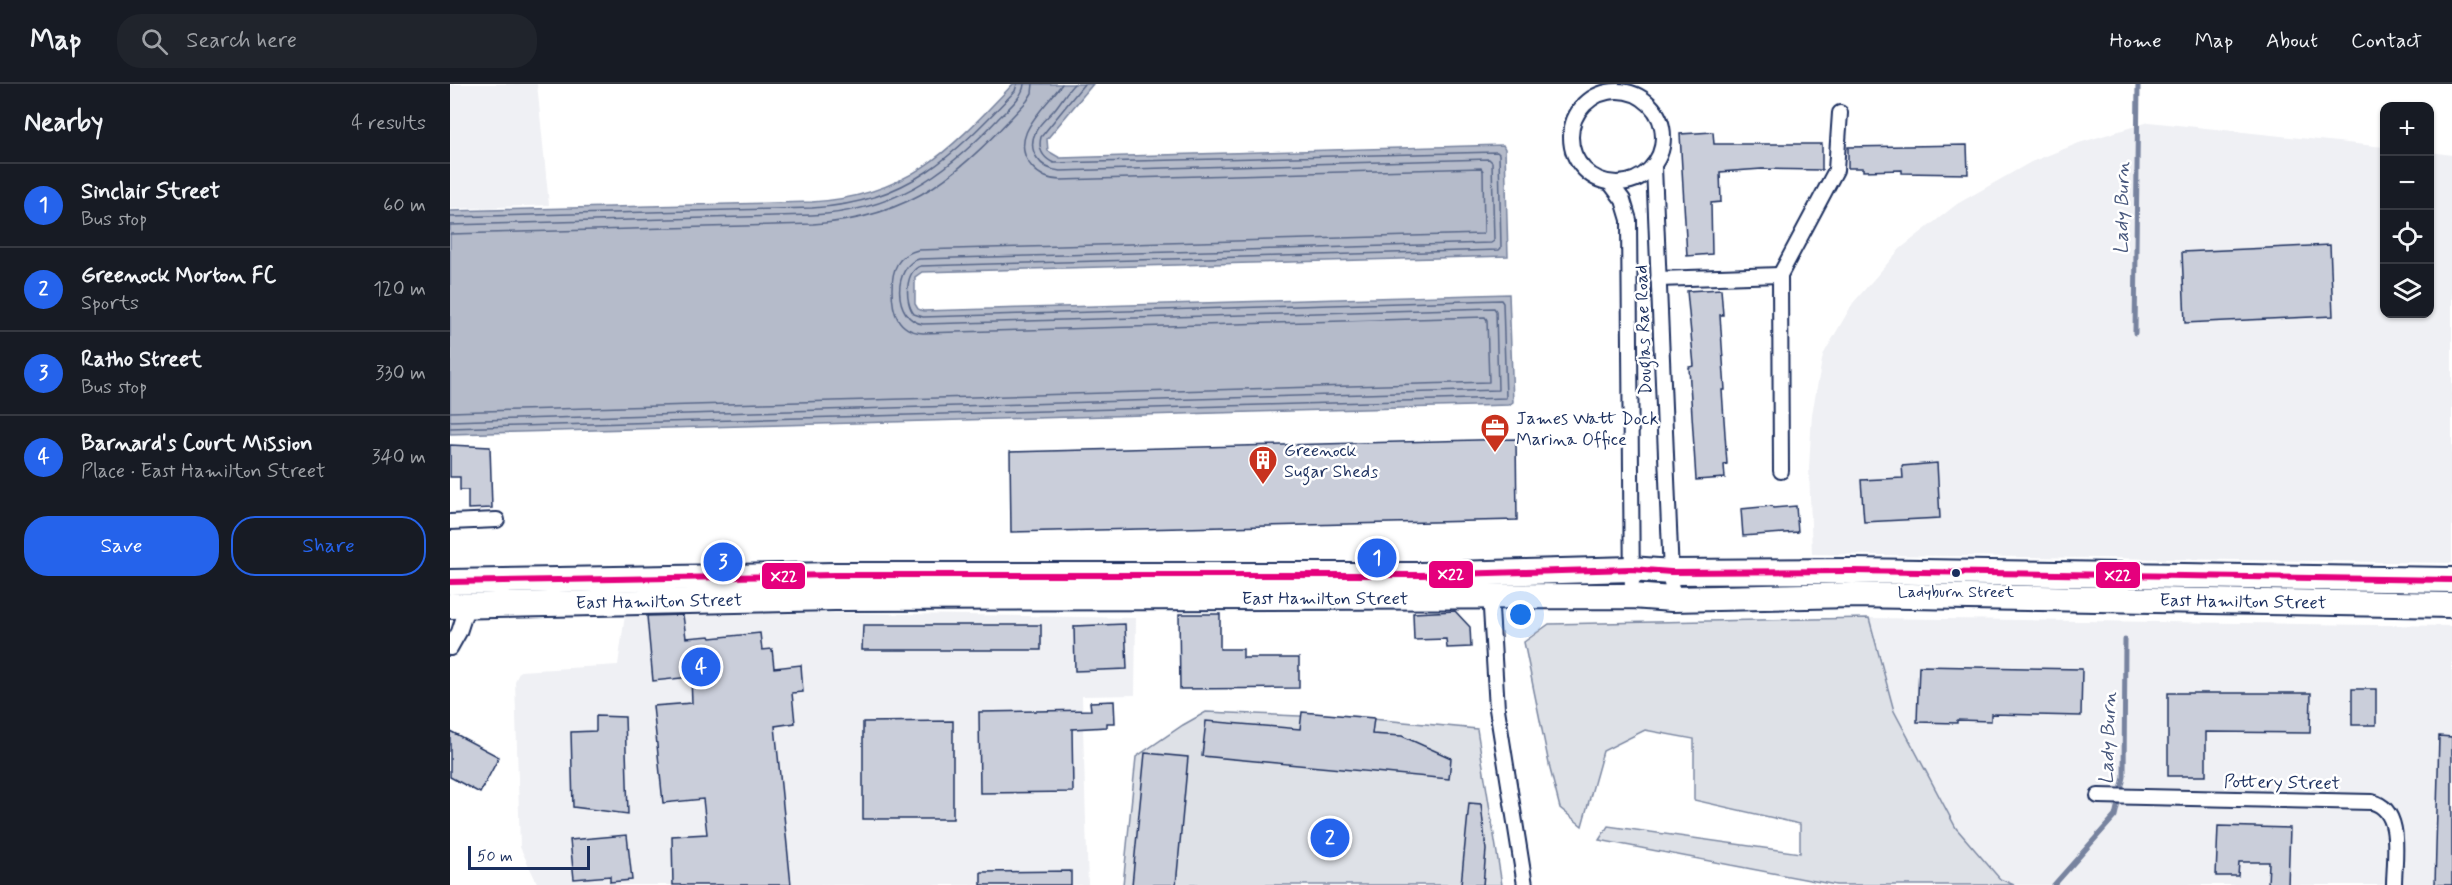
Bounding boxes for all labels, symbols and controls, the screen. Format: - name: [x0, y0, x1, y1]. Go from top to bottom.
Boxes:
- search box: [117, 14, 537, 68]
- text: Map: [30, 23, 81, 60]
- icon: search: [138, 25, 171, 58]
- text: Search here: [186, 27, 297, 55]
- text: Home: [2110, 27, 2162, 55]
- text: Map: [2195, 27, 2233, 55]
- text: About: [2266, 27, 2318, 55]
- text: Contact: [2351, 27, 2422, 55]
- map controls: [2380, 102, 2434, 318]
- button: +: [2380, 102, 2434, 156]
- text: Nearby: [24, 106, 103, 140]
- text: 4 results: [351, 110, 426, 137]
- button: −: [2380, 156, 2434, 210]
- water label: Lady Burn: [2108, 161, 2137, 255]
- text: Sinclair Street: [81, 178, 220, 206]
- text: 1: [39, 192, 48, 219]
- text: 60 m: [383, 192, 426, 219]
- text: Bus stop: [81, 206, 147, 233]
- button: locate: [2380, 210, 2434, 264]
- text: Greenock Morton FC: [81, 262, 276, 290]
- street label: Douglas Rae Road: [1630, 264, 1660, 395]
- button: layers: [2380, 264, 2434, 318]
- text: 2: [39, 276, 48, 303]
- text: 120 m: [373, 276, 426, 303]
- text: Sports: [81, 290, 139, 317]
- text: Ratho Street: [81, 346, 202, 374]
- text: 3: [39, 360, 48, 387]
- text: 330 m: [375, 360, 426, 387]
- text: Bus stop: [81, 374, 147, 401]
- place label: James Watt Dock Marina Office: [1516, 407, 1659, 452]
- office icon: James Watt Dock Marina Office: [1479, 412, 1511, 454]
- text: Barnard's Court Mission: [81, 430, 313, 458]
- place label: Greenock Sugar Sheds: [1284, 439, 1378, 486]
- text: 4: [38, 444, 49, 471]
- text: 340 m: [371, 444, 426, 471]
- building icon: Greenock Sugar Sheds: [1247, 444, 1279, 486]
- text: Place · East Hamilton Street: [81, 458, 326, 485]
- button: Save: [24, 516, 219, 576]
- button: Share: [231, 516, 426, 576]
- pin: 1: [1358, 536, 1396, 580]
- pin: 3: [704, 540, 742, 584]
- line badge: X22: [1428, 560, 1474, 589]
- line badge: X22: [2095, 561, 2141, 589]
- line badge: X22: [761, 562, 806, 590]
- text: X22: [1438, 565, 1464, 586]
- text: X22: [2105, 566, 2131, 587]
- text: X22: [771, 567, 797, 588]
- marker: Ladyburn Street: [1950, 567, 1962, 579]
- place label: Ladyburn Street: [1898, 582, 2015, 603]
- street label: East Hamilton Street: [1242, 587, 1408, 611]
- street label: East Hamilton Street: [575, 589, 743, 615]
- street label: East Hamilton Street: [2159, 589, 2327, 615]
- your location: [1506, 600, 1535, 629]
- pin: 4: [682, 644, 720, 690]
- water label: Lady Burn: [2093, 691, 2124, 785]
- street label: Pottery Street: [2224, 770, 2340, 796]
- pin: 2: [1310, 816, 1350, 861]
- scale bar: [468, 843, 590, 870]
- text: 50 m: [477, 846, 513, 867]

